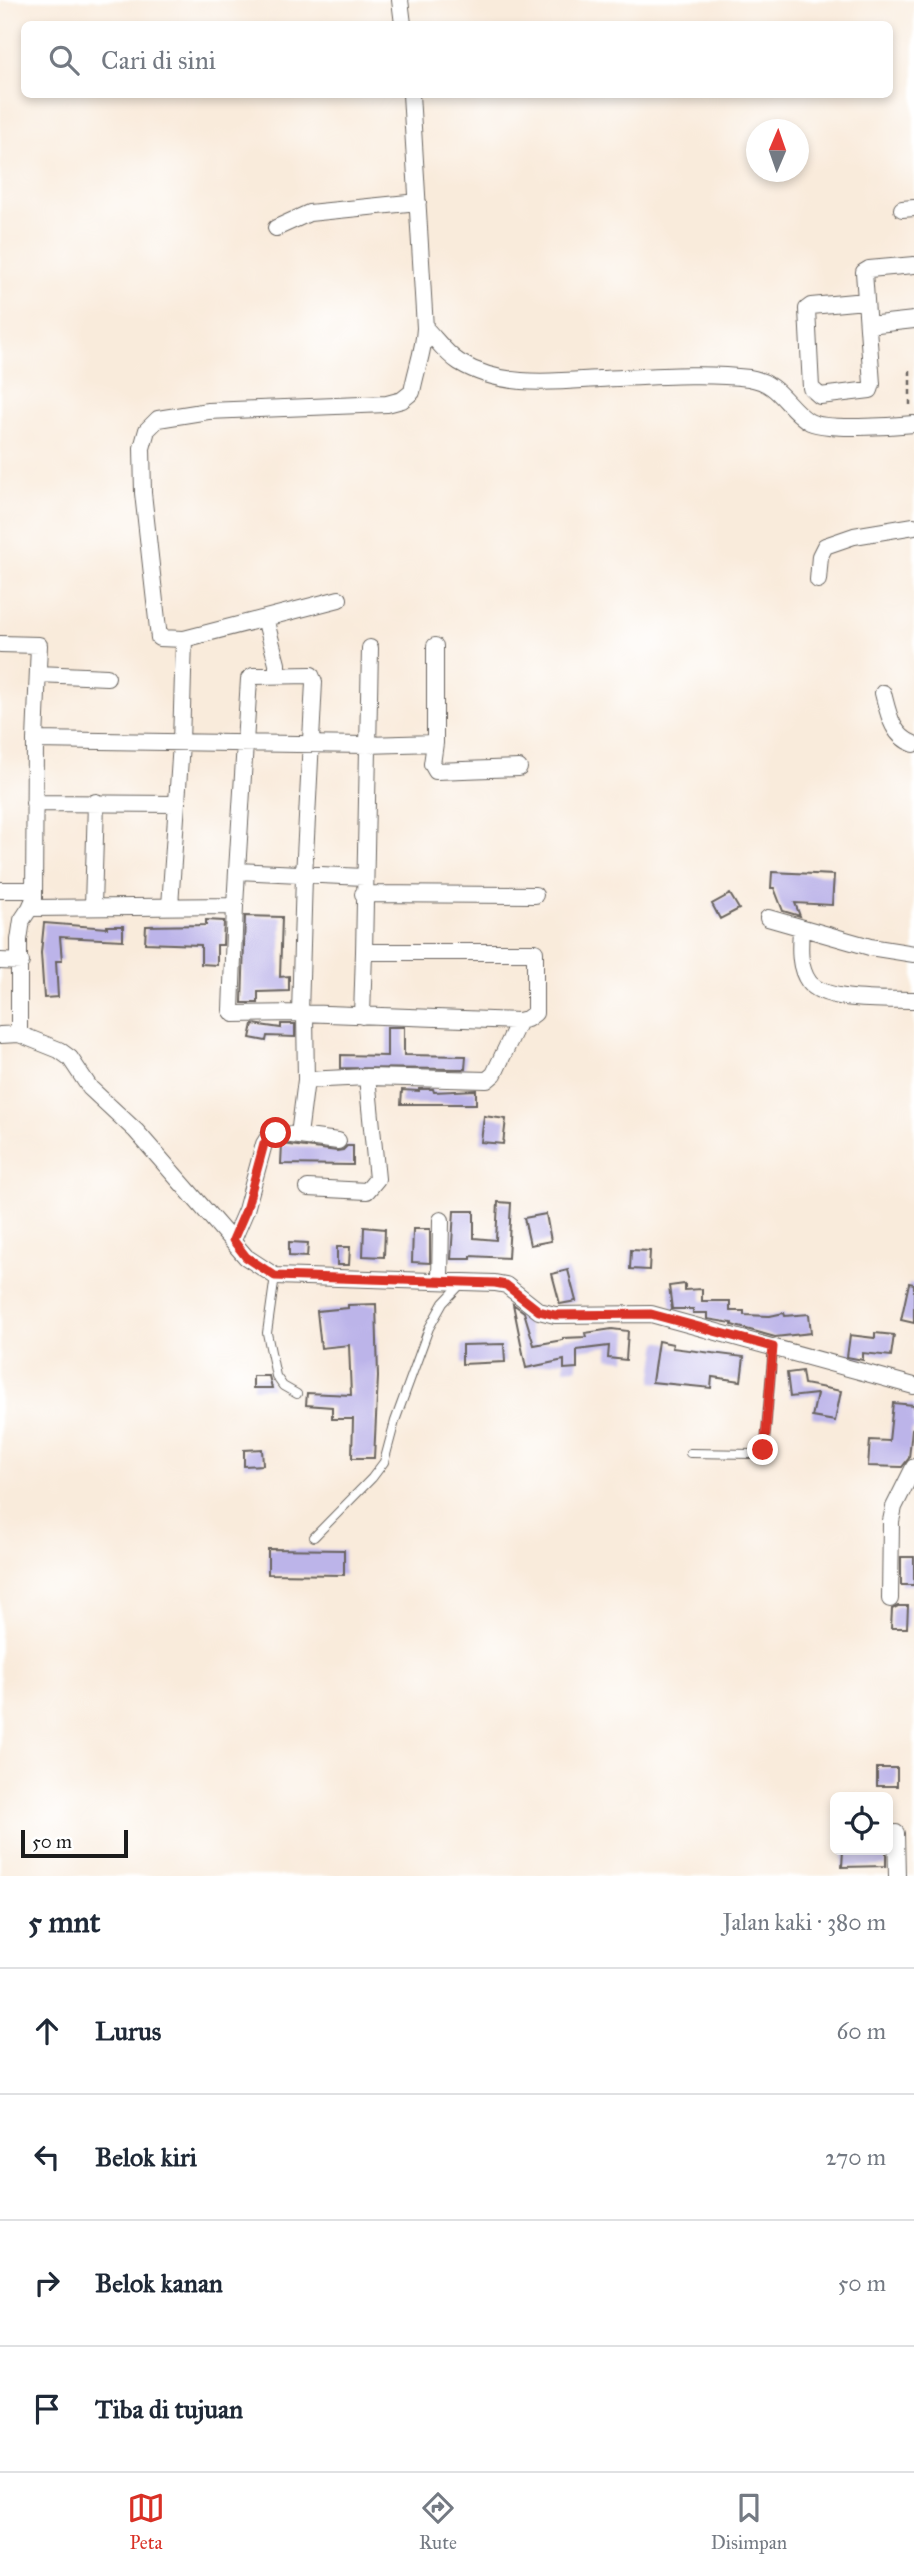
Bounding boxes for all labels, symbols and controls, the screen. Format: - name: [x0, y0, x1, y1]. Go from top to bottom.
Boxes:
- search box: [21, 21, 893, 98]
- icon: search: [45, 41, 83, 79]
- text: Cari di sini: [101, 44, 216, 76]
- north arrow: [746, 119, 809, 182]
- route start: [260, 1117, 291, 1148]
- route end: [747, 1434, 778, 1465]
- map controls: [830, 1792, 893, 1855]
- button: locate: [830, 1792, 893, 1855]
- scale bar: [21, 1827, 128, 1859]
- text: 50 m: [32, 1830, 72, 1853]
- text: 5 mnt: [28, 1904, 100, 1940]
- text: Jalan kaki · 380 m: [723, 1908, 886, 1936]
- icon: ahead: [28, 2012, 66, 2050]
- text: Lurus: [95, 2015, 161, 2047]
- text: 60 m: [837, 2017, 886, 2045]
- icon: left: [28, 2138, 66, 2176]
- text: Belok kiri: [95, 2141, 197, 2173]
- text: 270 m: [825, 2143, 886, 2171]
- icon: right: [28, 2264, 66, 2302]
- text: Belok kanan: [95, 2267, 223, 2299]
- text: 50 m: [838, 2269, 886, 2297]
- icon: arrive: [28, 2390, 66, 2428]
- text: Tiba di tujuan: [95, 2393, 243, 2425]
- tab: Peta: [127, 2489, 165, 2554]
- tab: Rute: [419, 2489, 457, 2554]
- tab: Disimpan: [711, 2489, 787, 2554]

